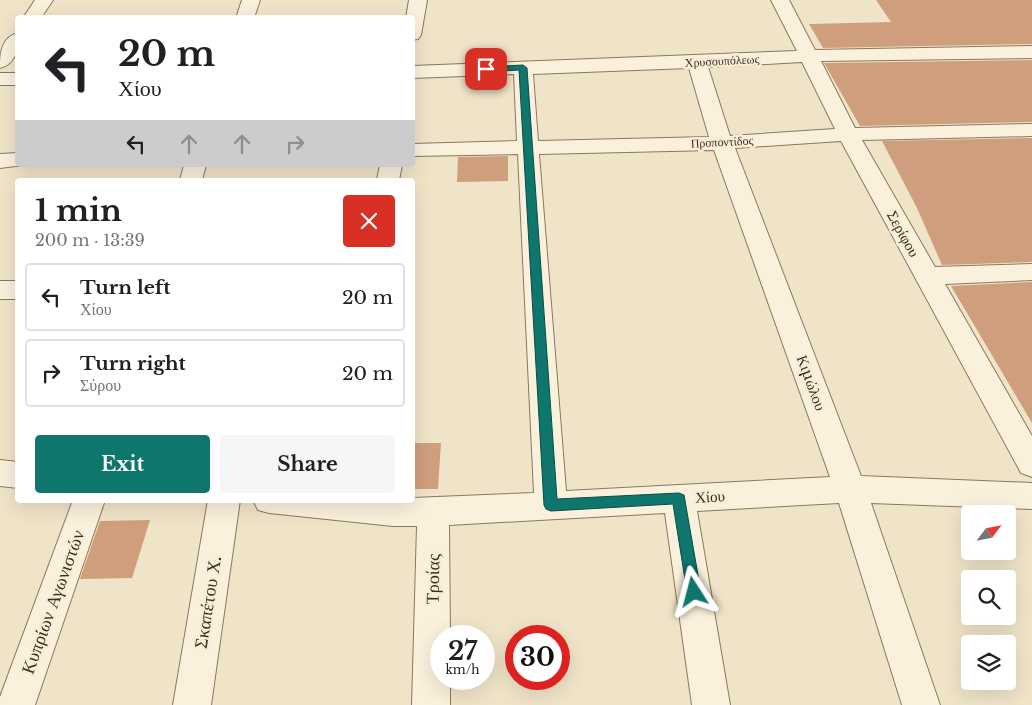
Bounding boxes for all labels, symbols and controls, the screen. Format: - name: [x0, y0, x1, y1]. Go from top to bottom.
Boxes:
- text: 20 m: [118, 32, 215, 75]
- icon: left: [35, 35, 100, 100]
- pin: [465, 48, 507, 90]
- street label: Χρυσουπόλεως: [684, 51, 760, 70]
- icon: arrive: [472, 55, 500, 83]
- text: Χίου: [118, 75, 162, 102]
- icon: left: [122, 130, 150, 158]
- icon: ahead: [175, 130, 203, 158]
- icon: ahead: [228, 130, 256, 158]
- icon: right: [281, 130, 309, 158]
- street label: Προποντίδος: [690, 132, 754, 151]
- text: 1 min: [35, 192, 122, 229]
- button: close: [343, 195, 395, 247]
- street label: Σερίφου: [883, 207, 924, 260]
- text: 200 m · 13:39: [35, 230, 145, 250]
- text: Turn left: [80, 276, 171, 299]
- icon: left: [37, 283, 65, 311]
- text: 20 m: [342, 286, 393, 309]
- text: Χίου: [80, 299, 112, 319]
- text: Turn right: [80, 352, 186, 375]
- street label: Κιμώλου: [793, 352, 830, 413]
- icon: right: [37, 359, 65, 387]
- text: 20 m: [342, 362, 393, 385]
- text: Σύρου: [80, 375, 121, 395]
- button: Exit: [35, 435, 210, 493]
- button: Share: [220, 435, 395, 493]
- street label: Χίου: [695, 486, 725, 507]
- north arrow: [961, 505, 1016, 560]
- map controls: [961, 505, 1016, 690]
- street label: Κυπρίων Αγωνιστών: [17, 527, 89, 677]
- street label: Σκαπέτου Χ.: [190, 554, 226, 650]
- street label: Τροίας: [422, 554, 444, 604]
- position arrow: [667, 565, 719, 617]
- button: search: [961, 570, 1016, 625]
- speed limit sign: 30: [505, 625, 570, 690]
- button: layers: [961, 635, 1016, 690]
- text: 27: [448, 636, 477, 667]
- text: km/h: [445, 662, 480, 677]

